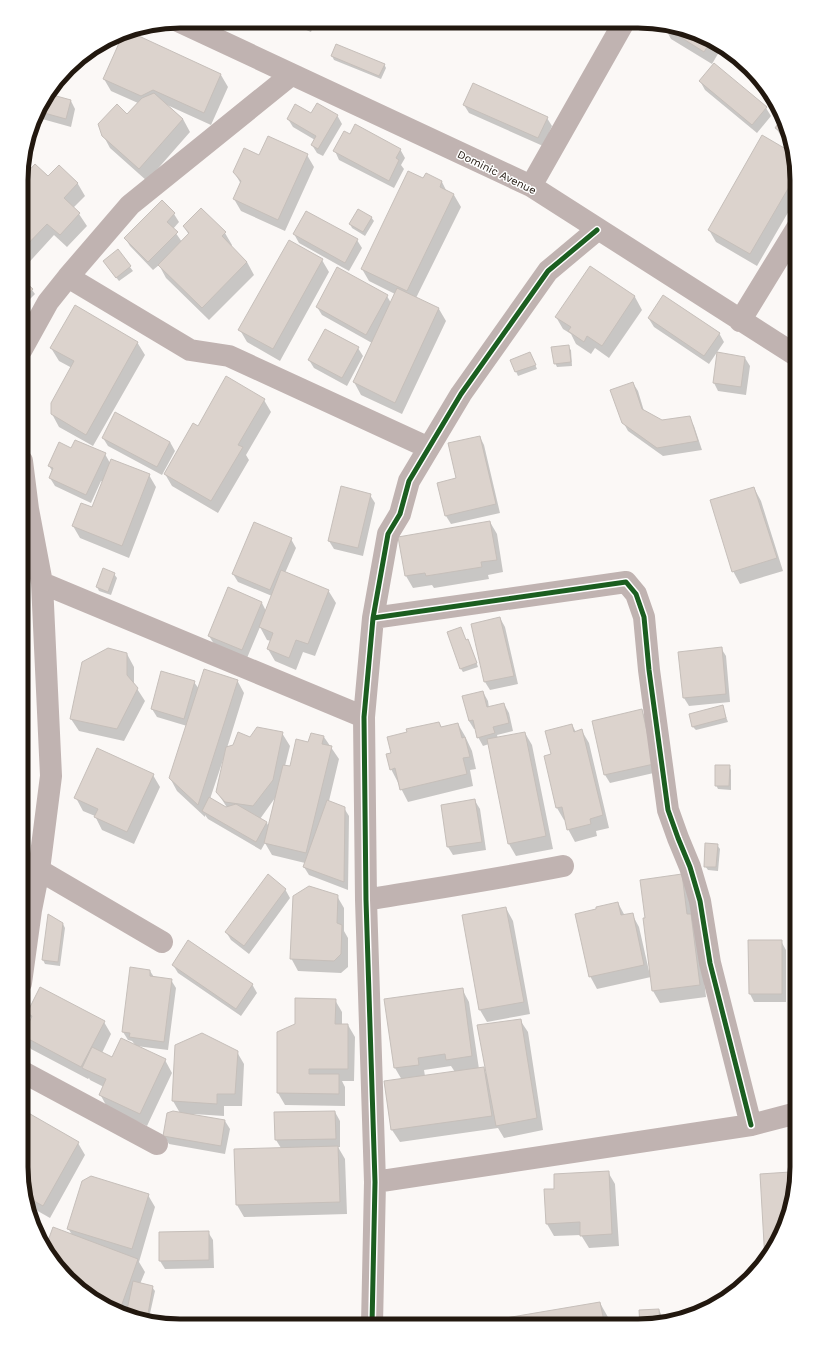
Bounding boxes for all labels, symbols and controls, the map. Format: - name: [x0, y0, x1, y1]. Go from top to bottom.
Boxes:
- street label: Dominic Avenue: [455, 148, 538, 197]

